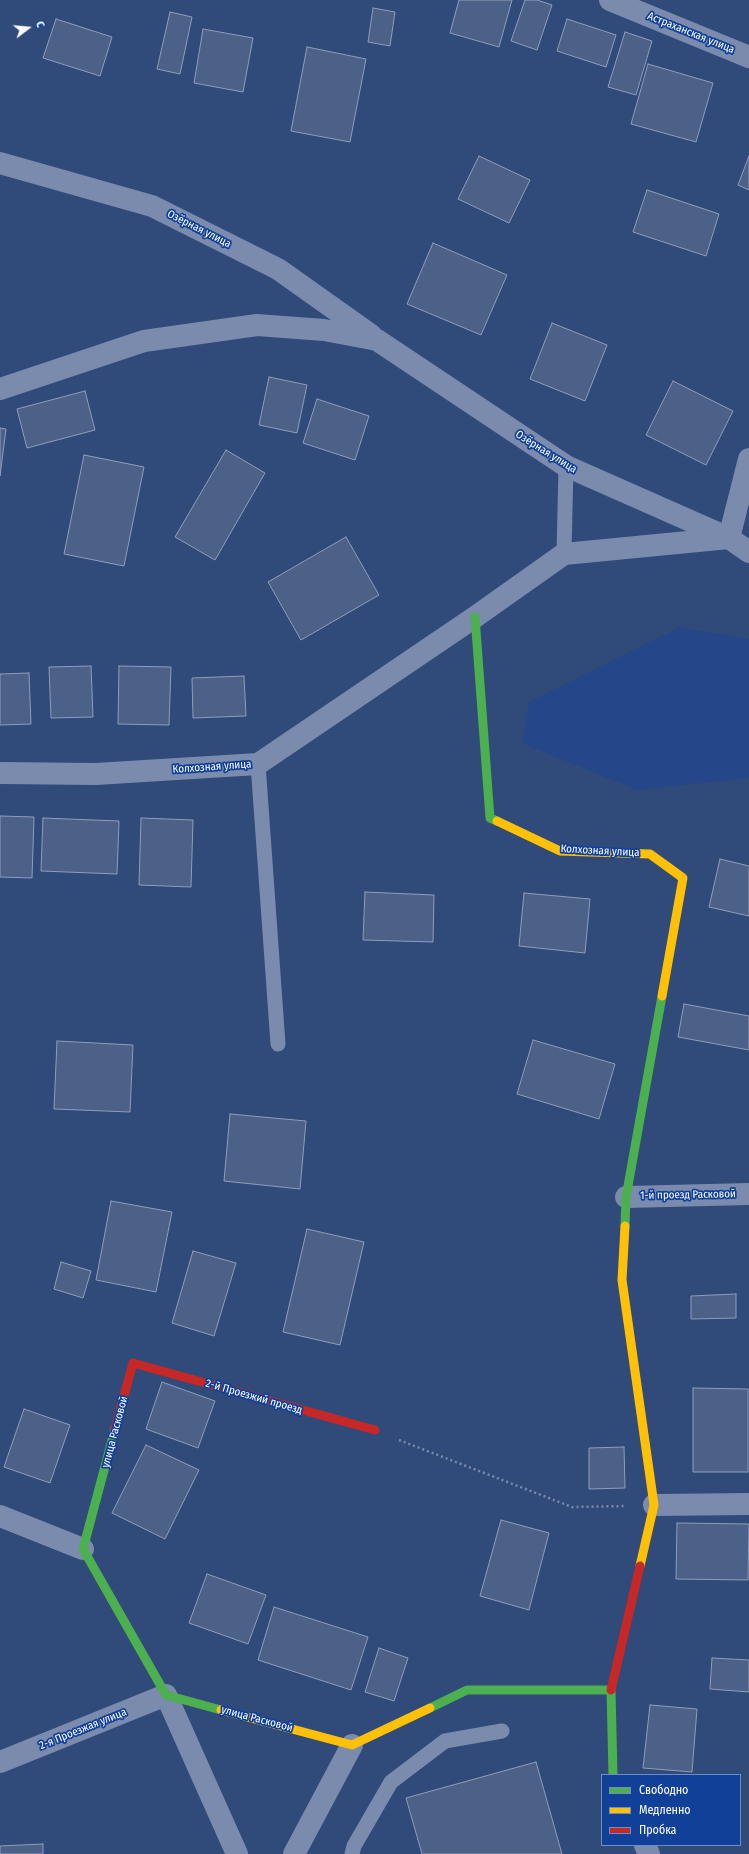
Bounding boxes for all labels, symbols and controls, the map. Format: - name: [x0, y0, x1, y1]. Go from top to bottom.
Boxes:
- north arrow: [8, 8, 48, 48]
- street label: Астраханская улица: [646, 10, 736, 56]
- text: С: [33, 20, 47, 29]
- street label: Озёрная улица: [165, 207, 233, 251]
- street label: Озёрная улица: [513, 428, 579, 476]
- street label: Колхозная улица: [172, 758, 252, 776]
- street label: Колхозная улица: [560, 842, 640, 860]
- street label: 1-й проезд Расковой: [640, 1188, 736, 1202]
- street label: 2-й Проезжий проезд: [204, 1377, 304, 1417]
- street label: улица Расковой: [99, 1395, 131, 1469]
- street label: улица Расковой: [220, 1703, 294, 1735]
- street label: 2-я Проезжая улица: [37, 1705, 129, 1753]
- legend: [601, 1774, 741, 1846]
- text: Свободно: [639, 1783, 688, 1797]
- text: Медленно: [639, 1803, 691, 1817]
- text: Пробка: [639, 1823, 677, 1837]

